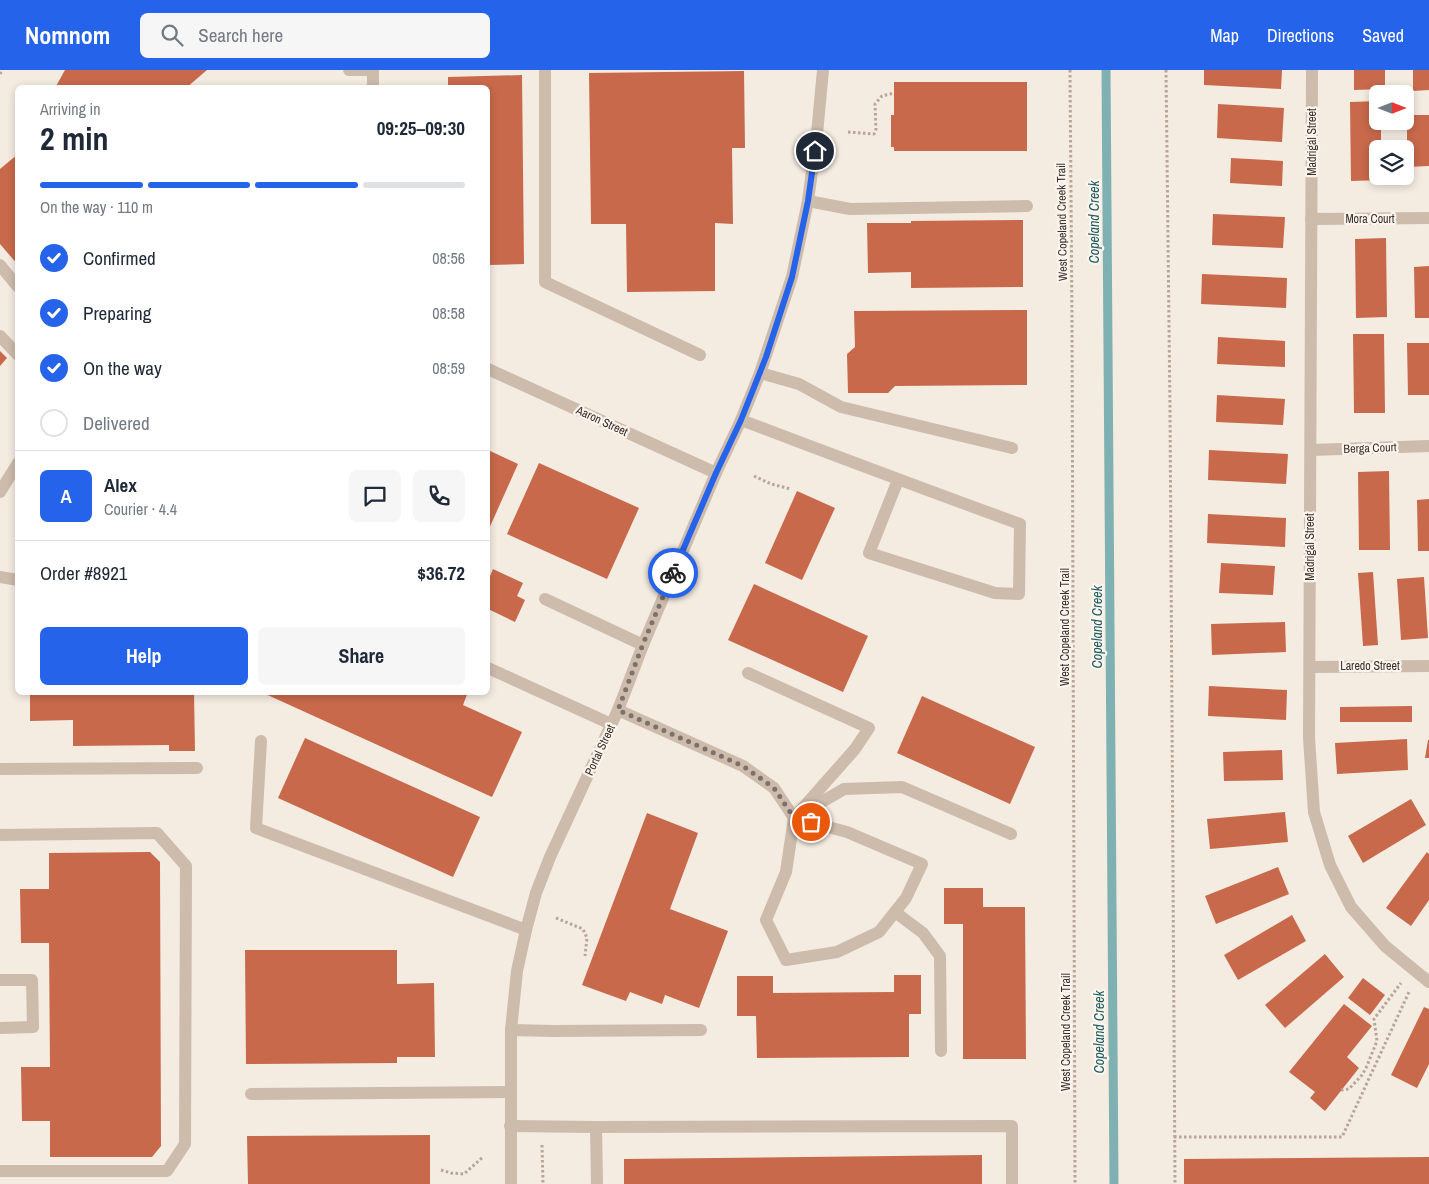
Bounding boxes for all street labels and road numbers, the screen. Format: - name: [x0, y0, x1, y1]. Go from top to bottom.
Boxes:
- street label: Madrigal Street: [1304, 108, 1320, 176]
- street label: West Copeland Creek Trail: [1053, 163, 1071, 281]
- street label: Mora Court: [1345, 211, 1395, 227]
- street label: Aaron Street: [573, 402, 631, 440]
- street label: Berga Court: [1343, 439, 1397, 457]
- street label: Madrigal Street: [1302, 513, 1318, 581]
- street label: West Copeland Creek Trail: [1057, 568, 1073, 686]
- street label: Laredo Street: [1340, 658, 1400, 674]
- street label: Portal Street: [581, 722, 619, 778]
- street label: West Copeland Creek Trail: [1058, 973, 1074, 1091]

